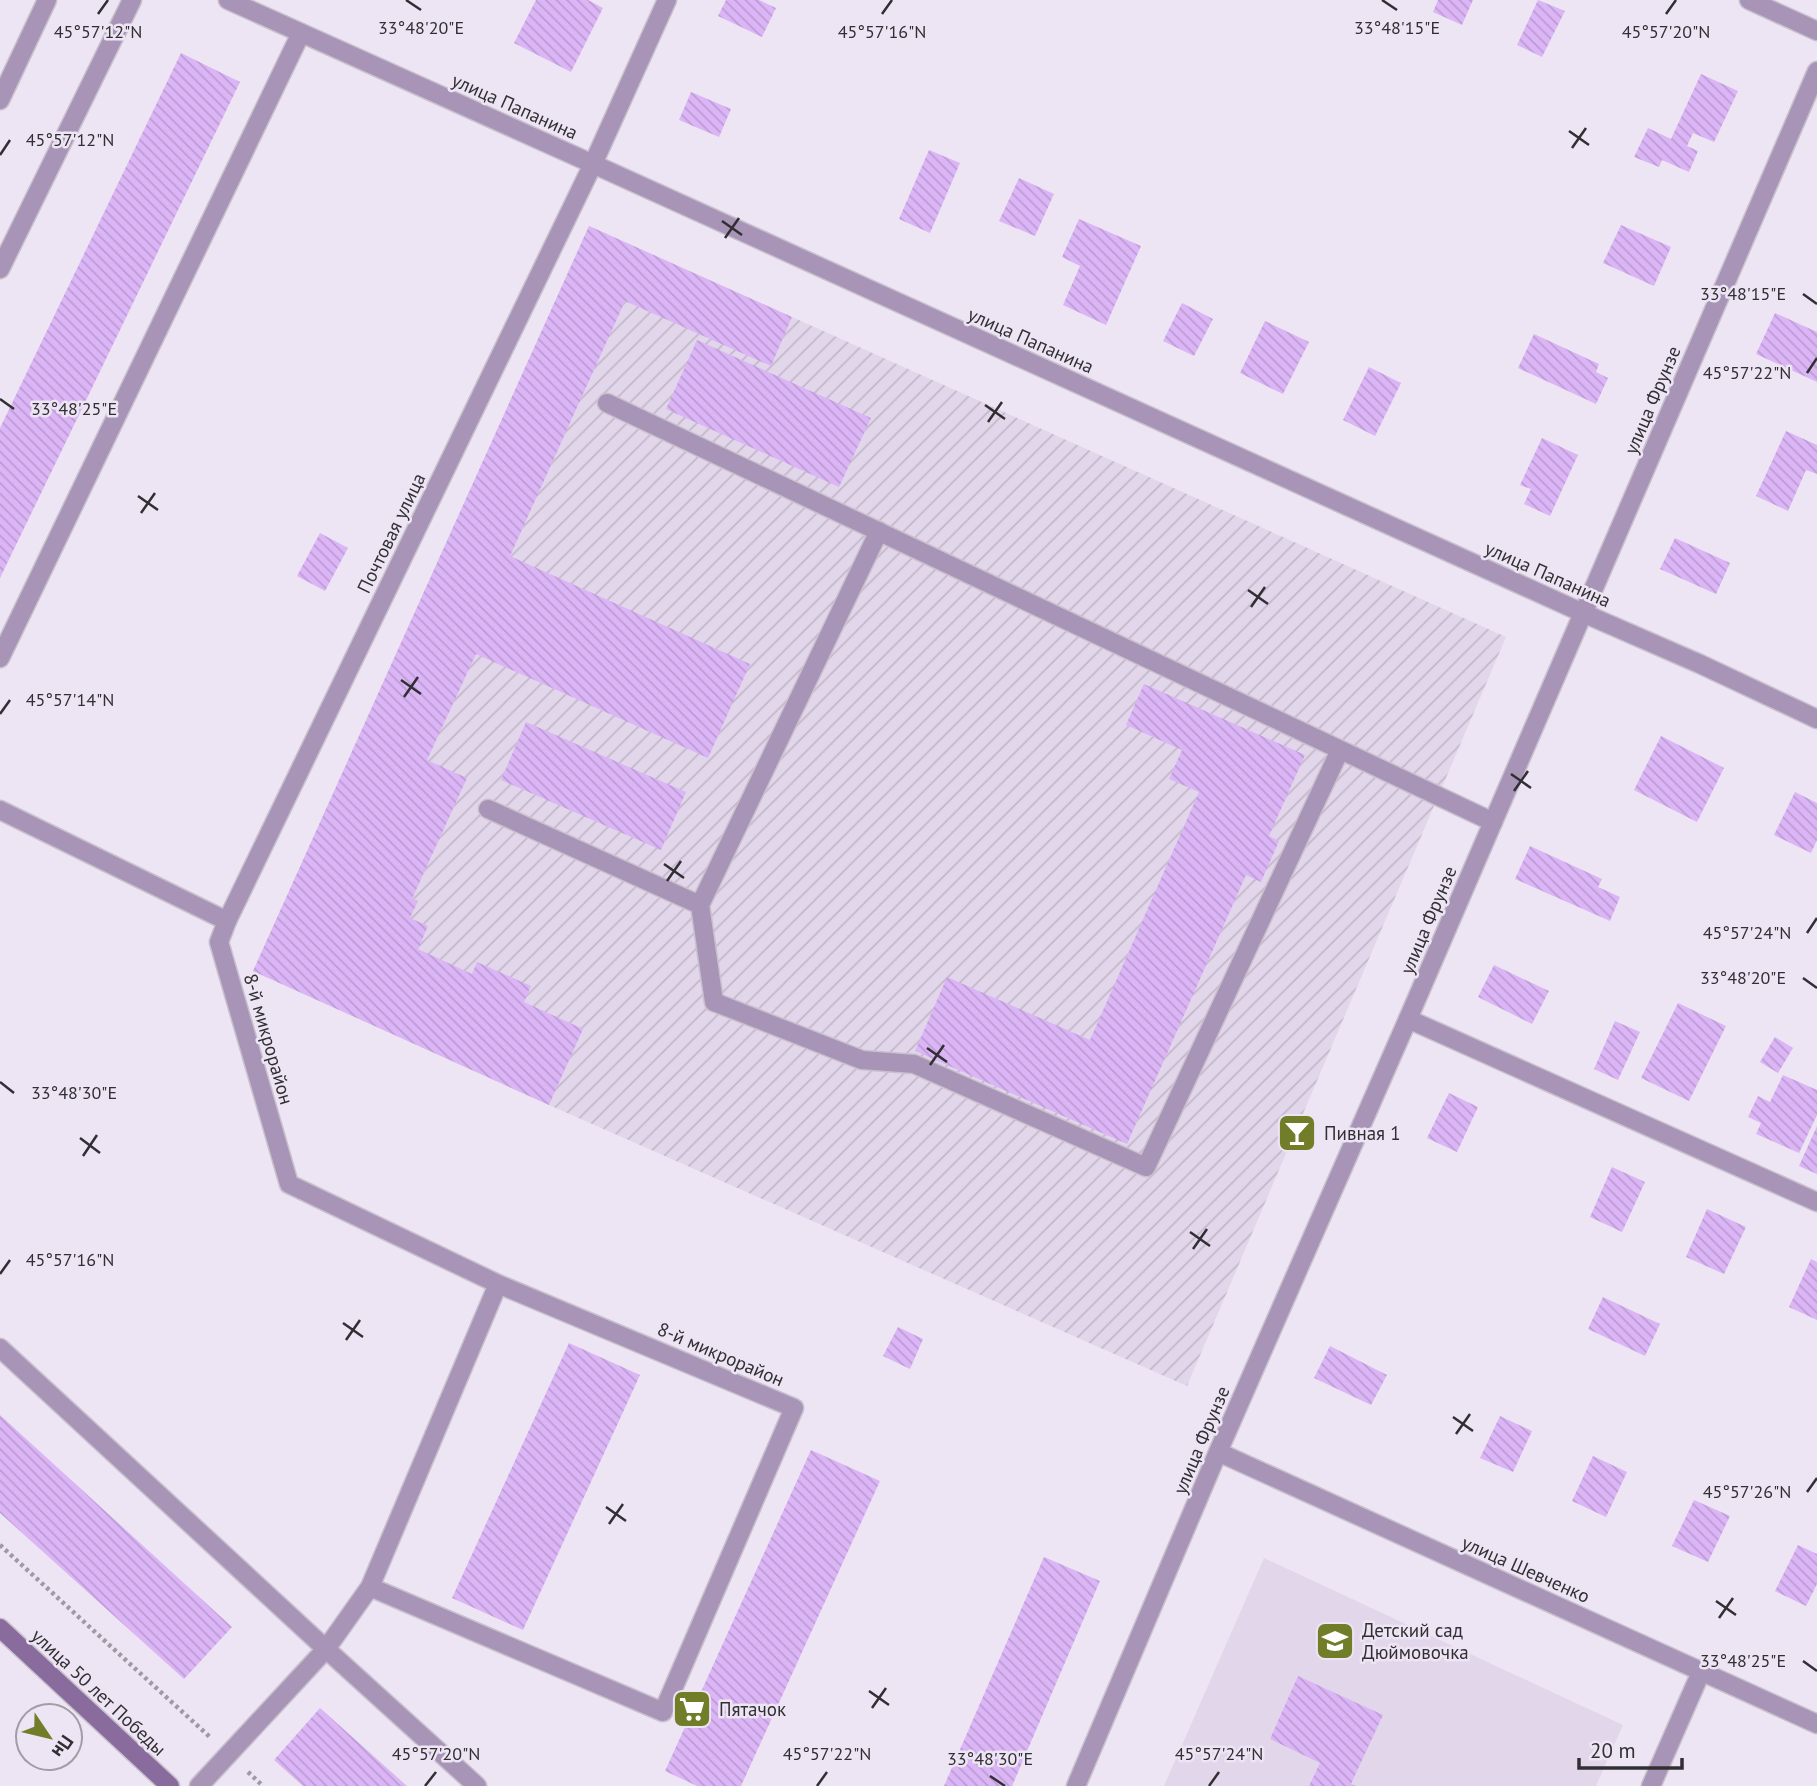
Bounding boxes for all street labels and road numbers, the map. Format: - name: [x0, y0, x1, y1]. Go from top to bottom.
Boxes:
- street label: улица Папанина: [448, 68, 582, 144]
- street label: улица Папанина: [964, 302, 1098, 378]
- street label: улица Фрунзе: [1618, 342, 1686, 458]
- street label: Почтовая улица: [352, 469, 430, 597]
- street label: улица Папанина: [1481, 536, 1615, 612]
- street label: улица Фрунзе: [1394, 862, 1462, 978]
- street label: 8-й микрорайон: [239, 971, 299, 1107]
- street label: 8-й микрорайон: [654, 1317, 788, 1391]
- street label: улица Фрунзе: [1167, 1382, 1235, 1498]
- street label: улица Шевченко: [1458, 1530, 1594, 1608]
- street label: улица 50 лет Победы: [27, 1623, 171, 1761]

